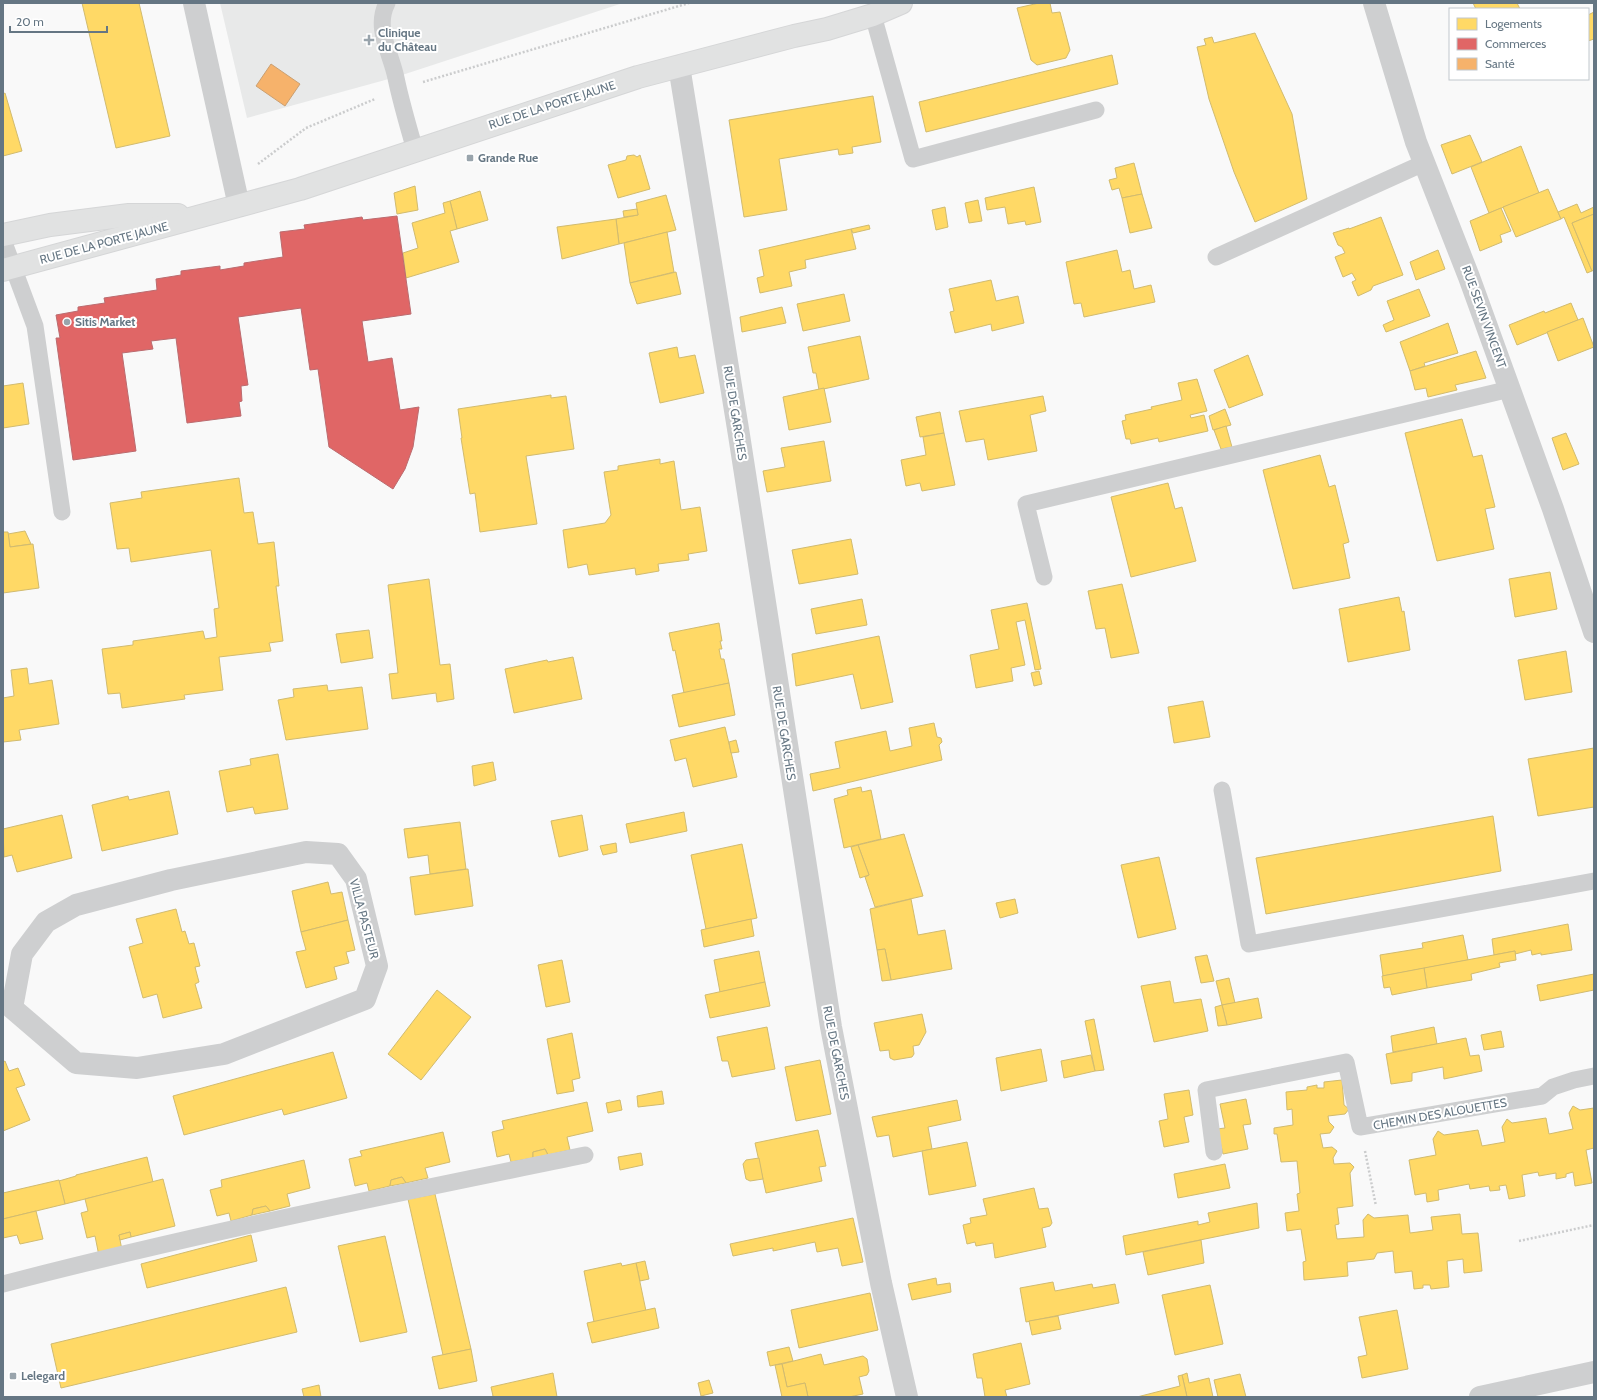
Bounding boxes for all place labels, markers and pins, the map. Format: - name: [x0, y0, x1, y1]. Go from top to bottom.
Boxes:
- place label: Clinique du Château: [378, 25, 437, 54]
- marker: Clinique du Château: [363, 34, 375, 46]
- place label: Grande Rue: [478, 150, 538, 165]
- marker: Grande Rue: [465, 153, 475, 163]
- place label: Sitis Market: [75, 314, 135, 329]
- marker: Sitis Market: [62, 317, 72, 327]
- place label: Lelegard: [21, 1368, 65, 1383]
- marker: Lelegard: [8, 1371, 18, 1381]

